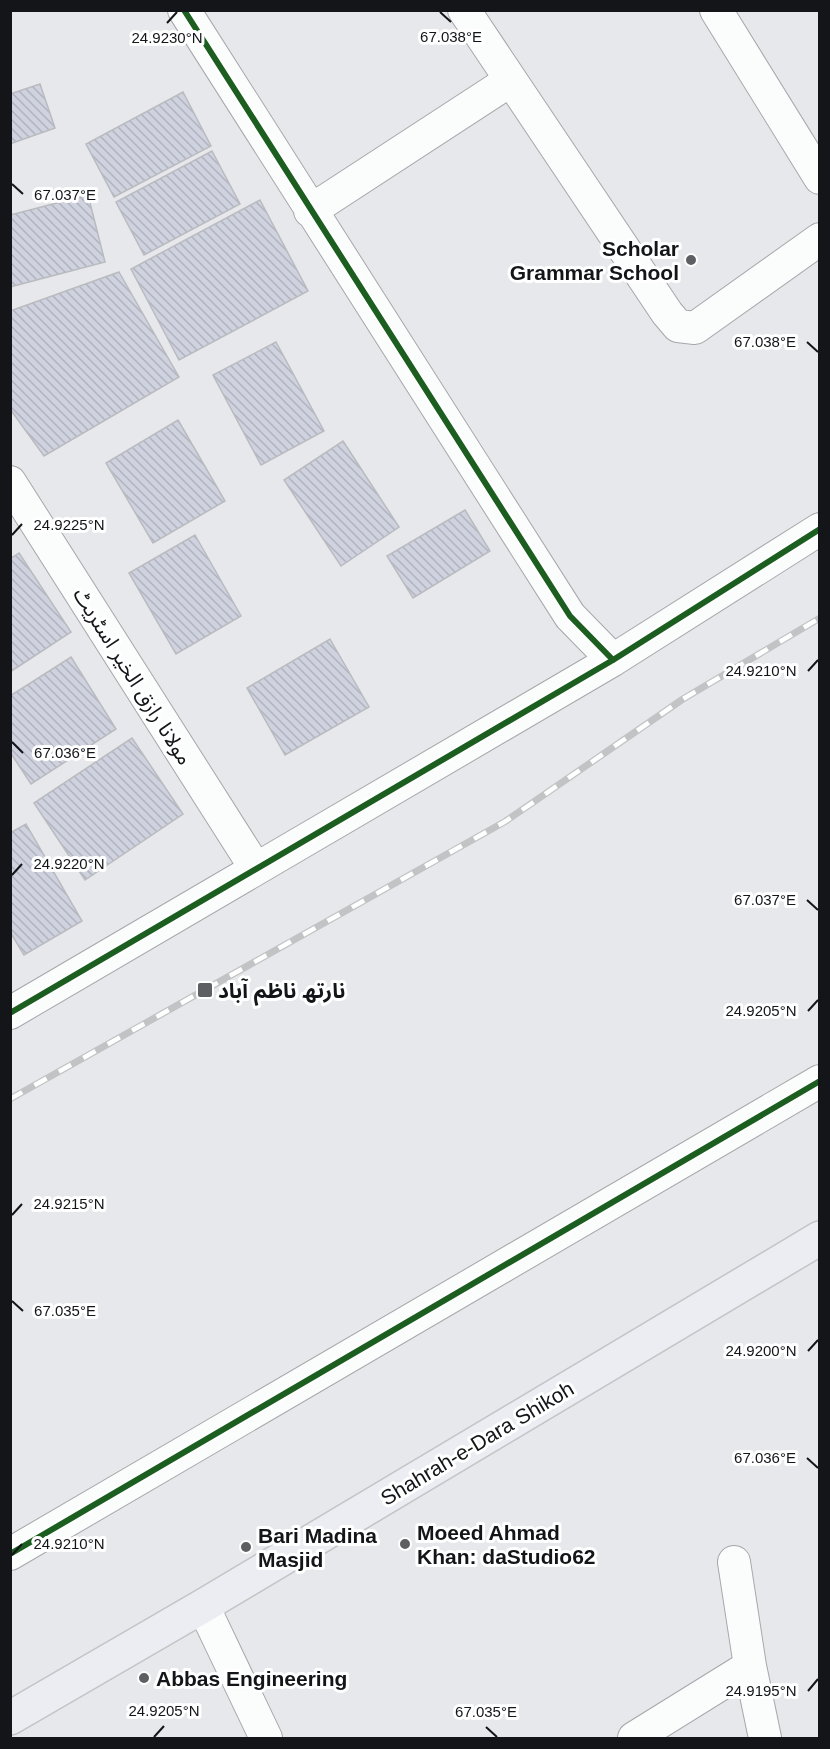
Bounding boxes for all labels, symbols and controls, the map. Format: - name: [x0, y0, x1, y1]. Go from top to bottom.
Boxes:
- text: 67.038°E: [420, 28, 482, 45]
- text: 24.9230°N: [131, 29, 203, 46]
- text: 67.037°E: [34, 186, 96, 203]
- place label: Scholar Grammar School: [510, 237, 679, 284]
- marker: Scholar Grammar School: [684, 253, 698, 267]
- text: 67.038°E: [734, 333, 796, 350]
- text: 24.9225°N: [33, 516, 105, 533]
- street label: مولانا رازق الخیر اسٹریٹ: [68, 583, 197, 769]
- text: 24.9210°N: [725, 662, 797, 679]
- text: 67.036°E: [34, 744, 96, 761]
- text: 24.9220°N: [33, 855, 105, 872]
- text: 67.037°E: [734, 891, 796, 908]
- place label: نارتھ ناظم آباد: [218, 978, 345, 1006]
- marker: نارتھ ناظم آباد: [196, 981, 214, 999]
- text: 24.9205°N: [725, 1002, 797, 1019]
- text: 24.9215°N: [33, 1195, 105, 1212]
- text: 67.035°E: [34, 1302, 96, 1319]
- text: 24.9200°N: [725, 1342, 797, 1359]
- street label: Shahrah-e-Dara Shikoh: [377, 1376, 577, 1510]
- text: 67.036°E: [734, 1449, 796, 1466]
- place label: Moeed Ahmad Khan: daStudio62: [417, 1521, 596, 1568]
- place label: Bari Madina Masjid: [258, 1524, 377, 1571]
- text: 24.9210°N: [33, 1535, 105, 1552]
- marker: Moeed Ahmad Khan: daStudio62: [398, 1537, 412, 1551]
- marker: Bari Madina Masjid: [239, 1540, 253, 1554]
- place label: Abbas Engineering: [156, 1667, 347, 1690]
- marker: Abbas Engineering: [137, 1671, 151, 1685]
- text: 24.9195°N: [725, 1682, 797, 1699]
- text: 24.9205°N: [128, 1702, 200, 1719]
- text: 67.035°E: [455, 1703, 517, 1720]

